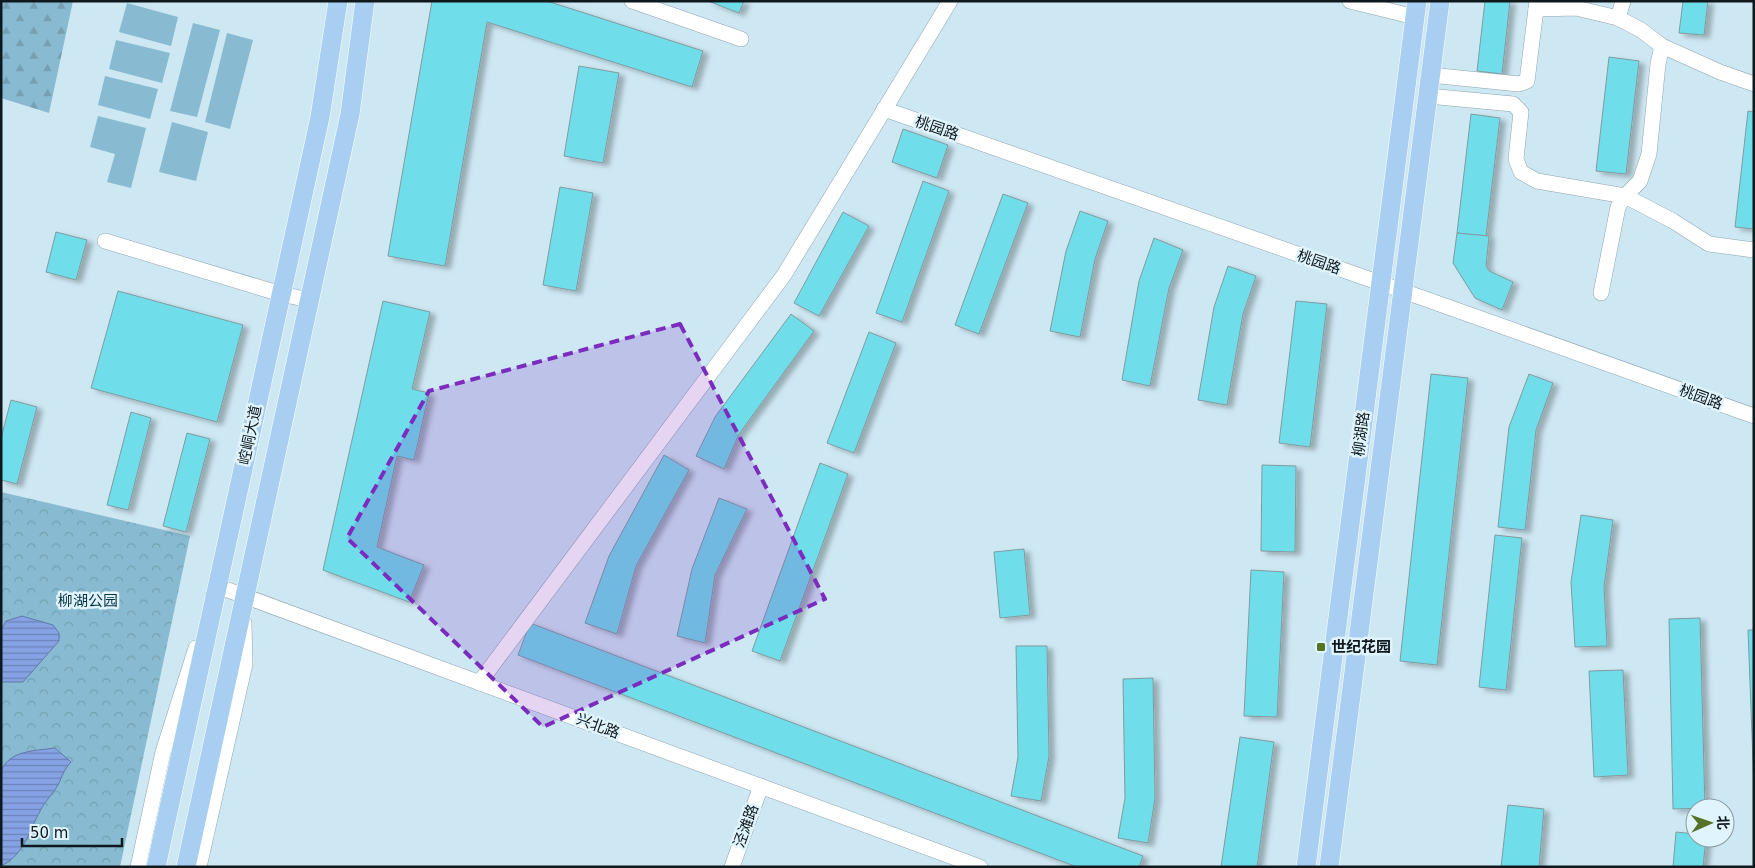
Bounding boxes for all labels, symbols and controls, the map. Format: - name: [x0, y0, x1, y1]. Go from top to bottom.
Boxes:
- street label: 桃园路: [913, 112, 961, 144]
- street label: 桃园路: [1295, 246, 1343, 278]
- street label: 桃园路: [1677, 381, 1725, 413]
- street label: 崆峒大道: [235, 404, 265, 466]
- street label: 柳湖路: [1349, 411, 1373, 457]
- park label: 柳湖公园: [58, 592, 118, 610]
- place label: 世纪花园: [1331, 638, 1391, 656]
- marker: 世纪花园: [1315, 641, 1327, 653]
- street label: 兴北路: [574, 710, 622, 742]
- north arrow: [1685, 798, 1735, 848]
- street label: 泾滩路: [730, 802, 762, 850]
- text: 北: [1715, 815, 1731, 830]
- scale bar: [22, 816, 122, 848]
- text: 50 m: [30, 824, 68, 842]

